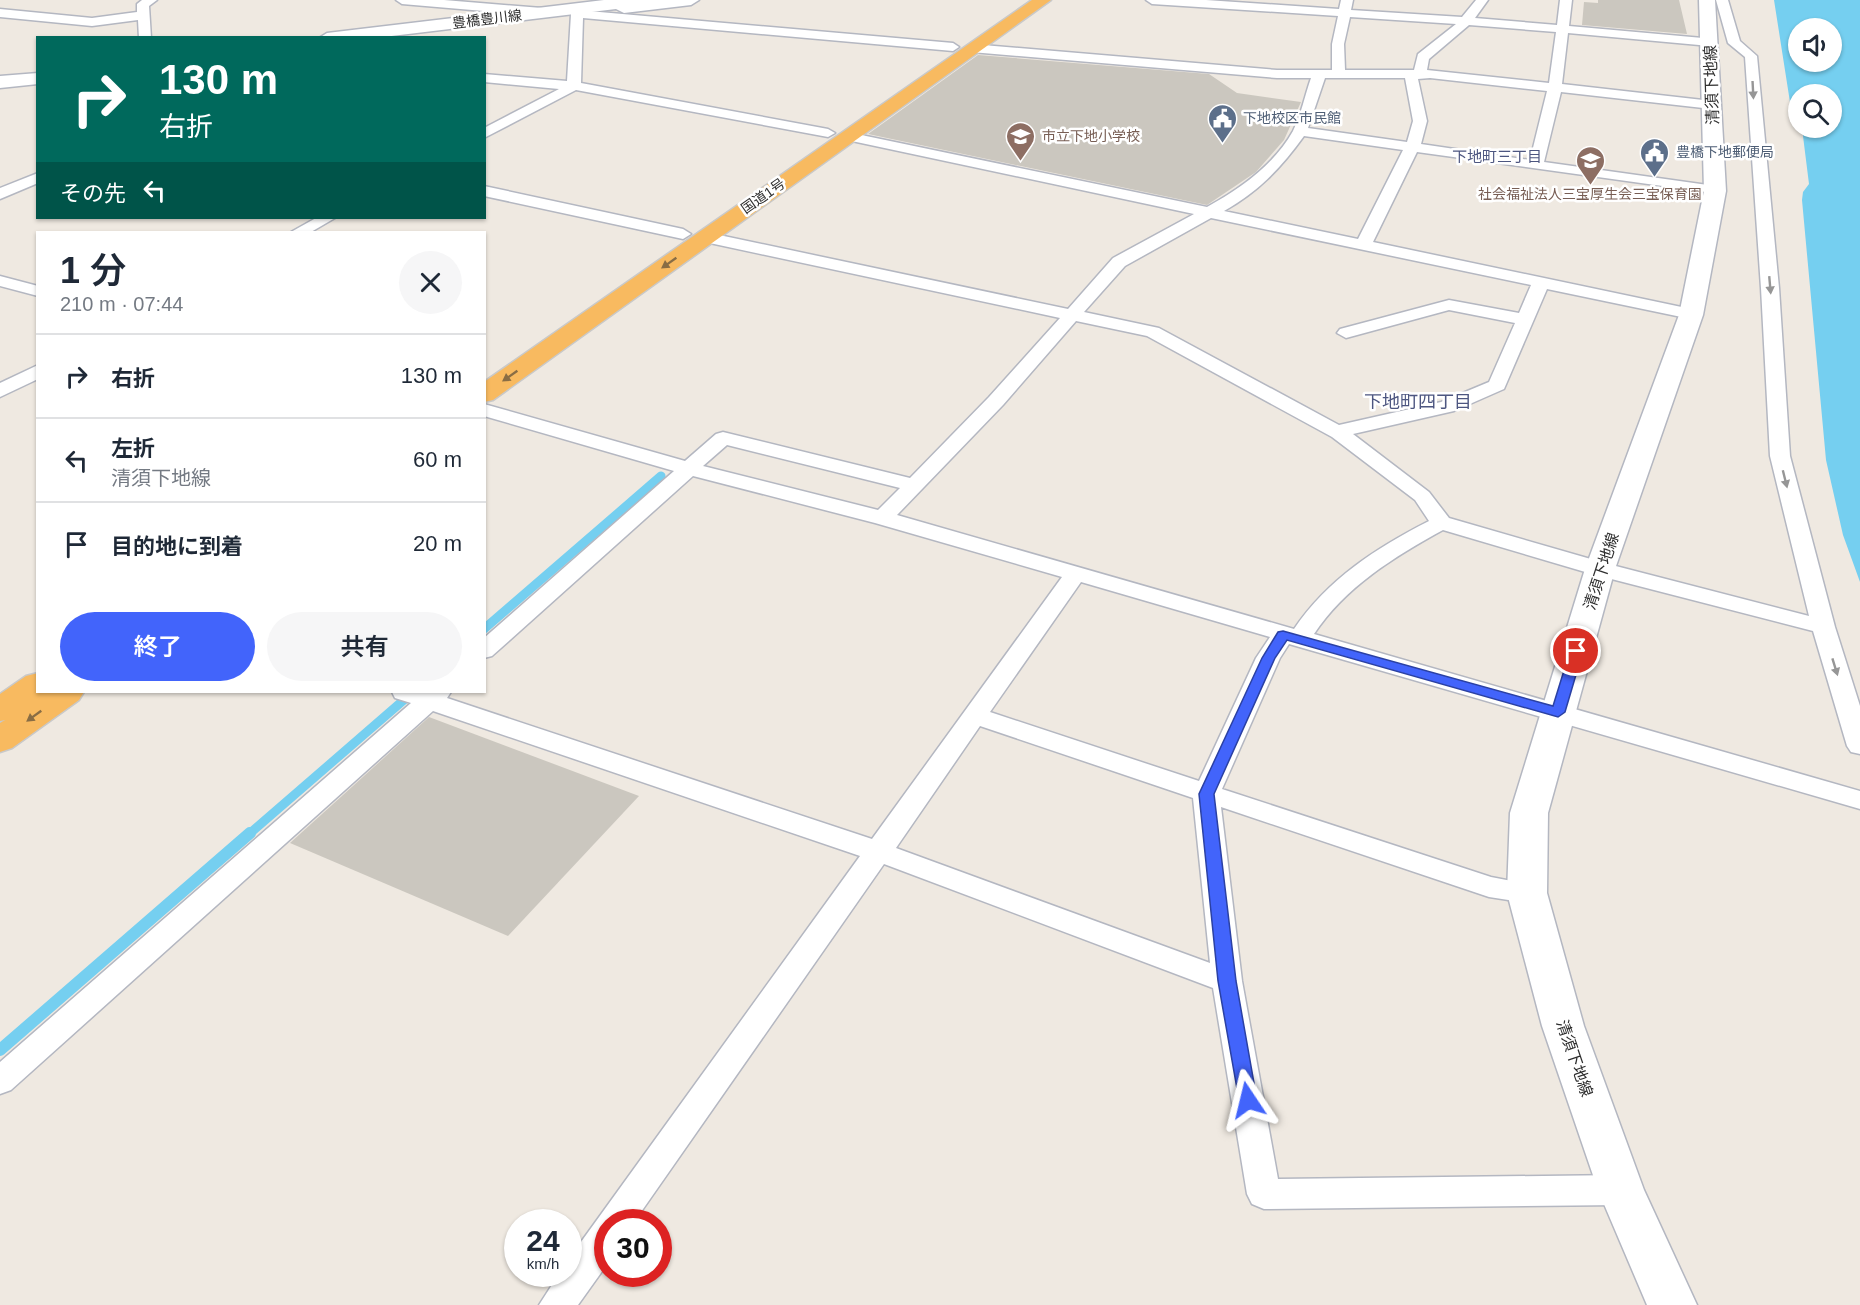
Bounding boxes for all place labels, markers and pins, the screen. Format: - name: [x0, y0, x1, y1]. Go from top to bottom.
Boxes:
- public building icon: 下地校区市民館: [1206, 102, 1238, 144]
- place label: 下地校区市民館: [1243, 110, 1341, 126]
- school or university icon: 市立下地小学校: [1005, 120, 1037, 162]
- place label: 市立下地小学校: [1042, 128, 1140, 144]
- public building icon: 豊橋下地郵便局: [1639, 136, 1671, 178]
- school or university icon: 社会福祉法人三宝厚生会三宝保育園: [1574, 144, 1606, 186]
- place label: 豊橋下地郵便局: [1676, 144, 1774, 160]
- place label: 社会福祉法人三宝厚生会三宝保育園: [1478, 186, 1702, 202]
- pin: [1550, 625, 1601, 676]

